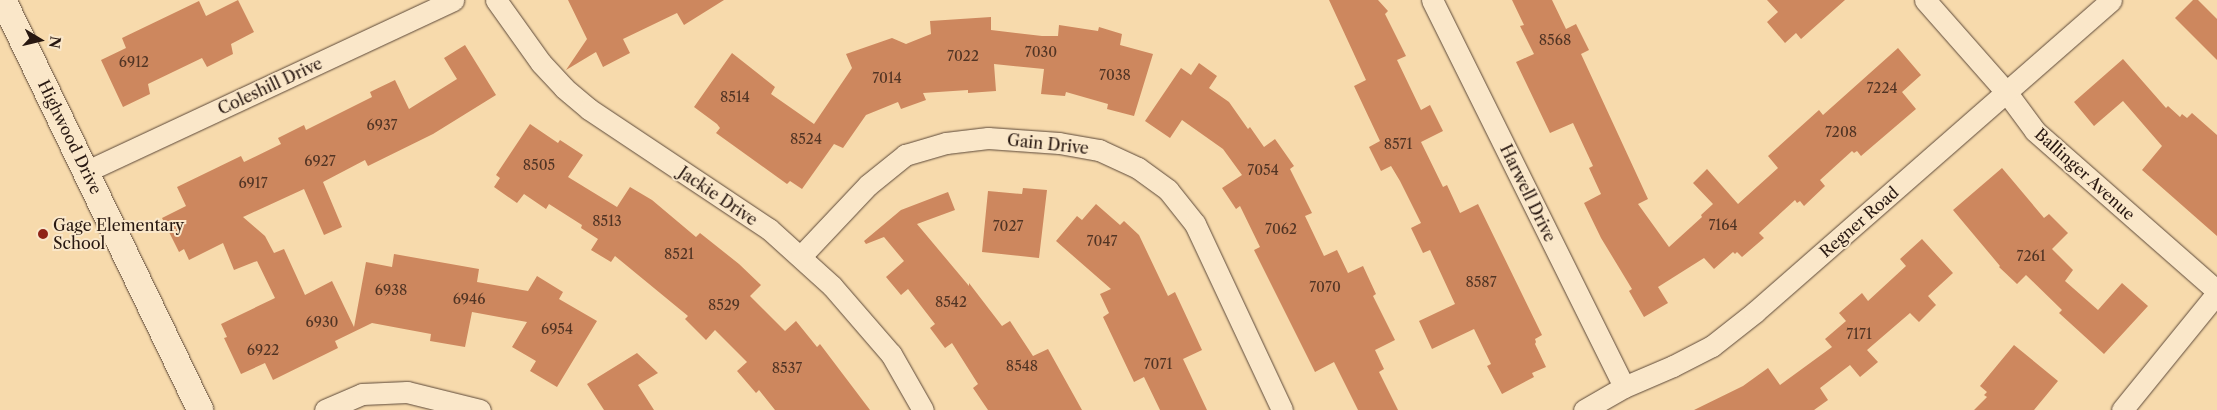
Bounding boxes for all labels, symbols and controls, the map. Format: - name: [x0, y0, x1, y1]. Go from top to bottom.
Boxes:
- north arrow: [15, 15, 65, 65]
- house number: 8568: [1539, 32, 1571, 48]
- text: N: [45, 35, 65, 50]
- house number: 7030: [1025, 44, 1057, 60]
- house number: 7022: [947, 48, 979, 64]
- street label: Coleshill Drive: [215, 53, 325, 119]
- house number: 6912: [119, 54, 149, 70]
- house number: 7038: [1099, 67, 1131, 83]
- house number: 7014: [872, 70, 902, 86]
- street label: Highwood Drive: [34, 77, 106, 197]
- house number: 7224: [1866, 80, 1898, 96]
- house number: 8514: [720, 89, 750, 105]
- house number: 6937: [366, 117, 398, 133]
- house number: 7208: [1825, 124, 1857, 140]
- street label: Ballinger Avenue: [2031, 124, 2139, 224]
- street label: Gain Drive: [1006, 130, 1090, 158]
- house number: 8524: [790, 131, 822, 147]
- house number: 8571: [1384, 136, 1412, 152]
- street label: Harwell Drive: [1496, 141, 1560, 245]
- house number: 6927: [304, 153, 336, 169]
- house number: 8505: [523, 157, 555, 173]
- house number: 7054: [1247, 162, 1279, 178]
- street label: Jackie Drive: [675, 163, 761, 229]
- house number: 6917: [238, 175, 268, 191]
- street label: Regner Road: [1816, 182, 1902, 262]
- house number: 8513: [592, 213, 622, 229]
- place label: Gage Elementary School: [53, 215, 184, 253]
- house number: 7164: [1708, 217, 1738, 233]
- house number: 7027: [993, 218, 1023, 234]
- house number: 7062: [1265, 221, 1297, 237]
- marker: Gage Elementary School: [37, 228, 49, 240]
- house number: 7047: [1087, 233, 1117, 249]
- house number: 8521: [664, 246, 694, 262]
- house number: 7261: [2016, 248, 2046, 264]
- house number: 8587: [1465, 274, 1497, 290]
- house number: 7070: [1309, 279, 1341, 295]
- house number: 6938: [375, 282, 407, 298]
- house number: 6946: [453, 291, 485, 307]
- house number: 8542: [935, 294, 967, 310]
- house number: 8529: [708, 297, 740, 313]
- house number: 6930: [306, 314, 338, 330]
- house number: 6954: [541, 321, 573, 337]
- house number: 7171: [1846, 326, 1872, 342]
- house number: 6922: [247, 342, 279, 358]
- house number: 7071: [1144, 356, 1172, 372]
- house number: 8548: [1006, 358, 1038, 374]
- house number: 8537: [772, 360, 802, 376]

